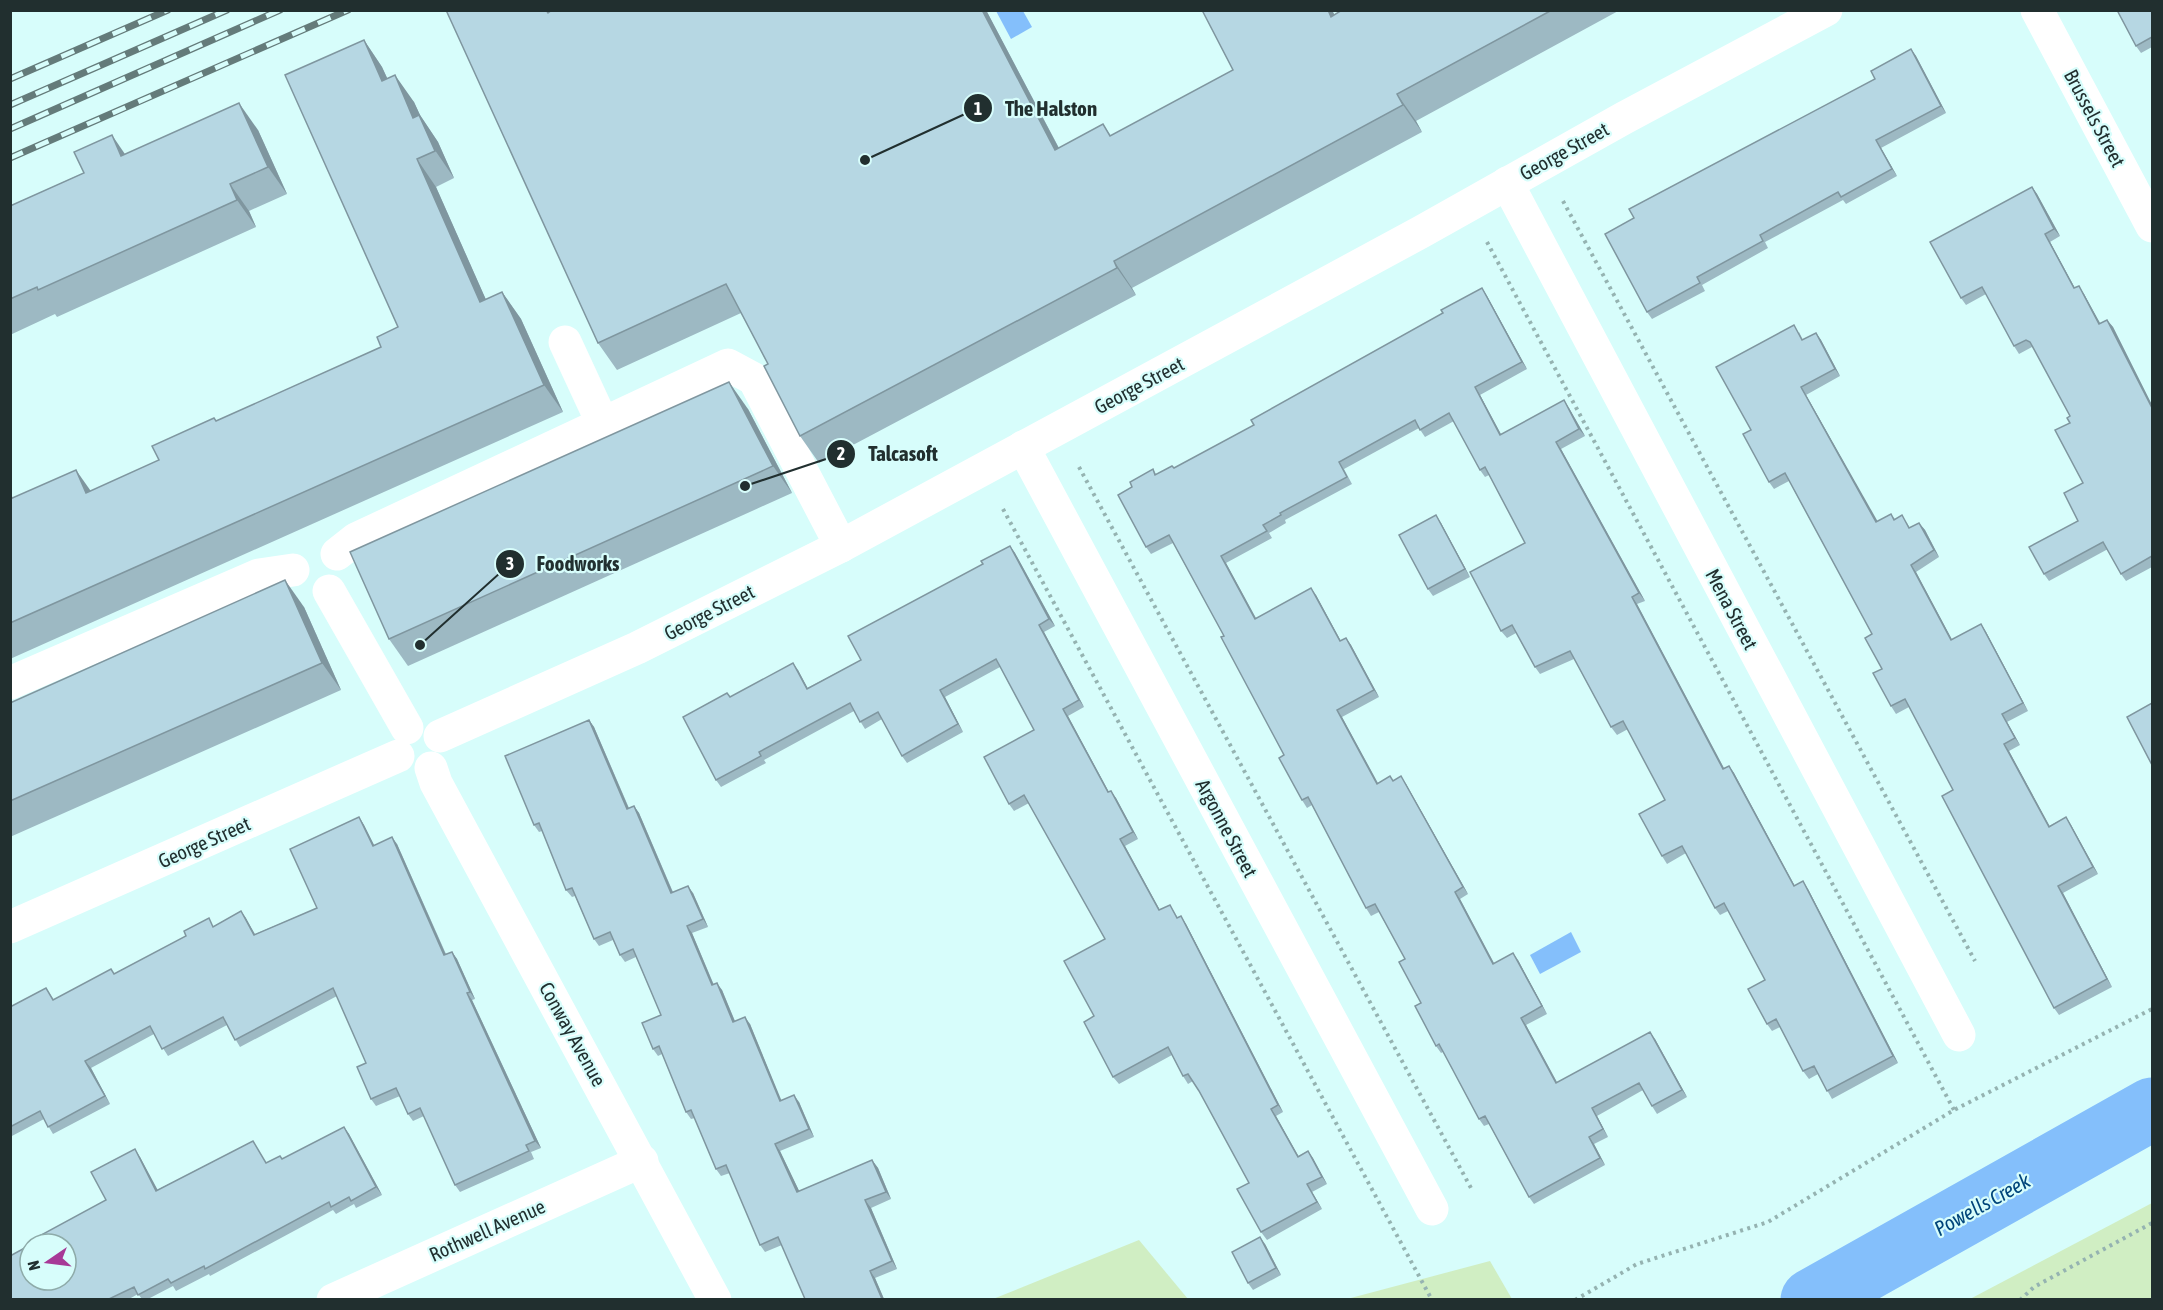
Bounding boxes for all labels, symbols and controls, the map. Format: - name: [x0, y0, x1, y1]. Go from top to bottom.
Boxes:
- street label: Brussels Street: [2060, 65, 2130, 171]
- callout: The Halston: [963, 89, 1109, 128]
- text: The Halston: [1005, 96, 1097, 120]
- text: 1: [974, 98, 982, 119]
- street label: George Street: [1515, 117, 1613, 185]
- street label: George Street: [1090, 352, 1188, 418]
- callout: Talcasoft: [826, 434, 949, 473]
- text: Talcasoft: [868, 441, 938, 465]
- text: 2: [837, 443, 845, 464]
- callout: Foodworks: [495, 545, 631, 584]
- text: Foodworks: [537, 551, 620, 575]
- text: 3: [506, 553, 514, 574]
- street label: Mena Street: [1701, 565, 1763, 654]
- street label: George Street: [660, 579, 758, 645]
- street label: Argonne Street: [1192, 775, 1263, 881]
- street label: George Street: [154, 811, 254, 872]
- street label: Conway Avenue: [535, 978, 611, 1090]
- water label: Powells Creek: [1930, 1167, 2035, 1240]
- street label: Rothwell Avenue: [426, 1194, 548, 1266]
- north arrow: [18, 1232, 78, 1292]
- text: N: [24, 1259, 43, 1272]

